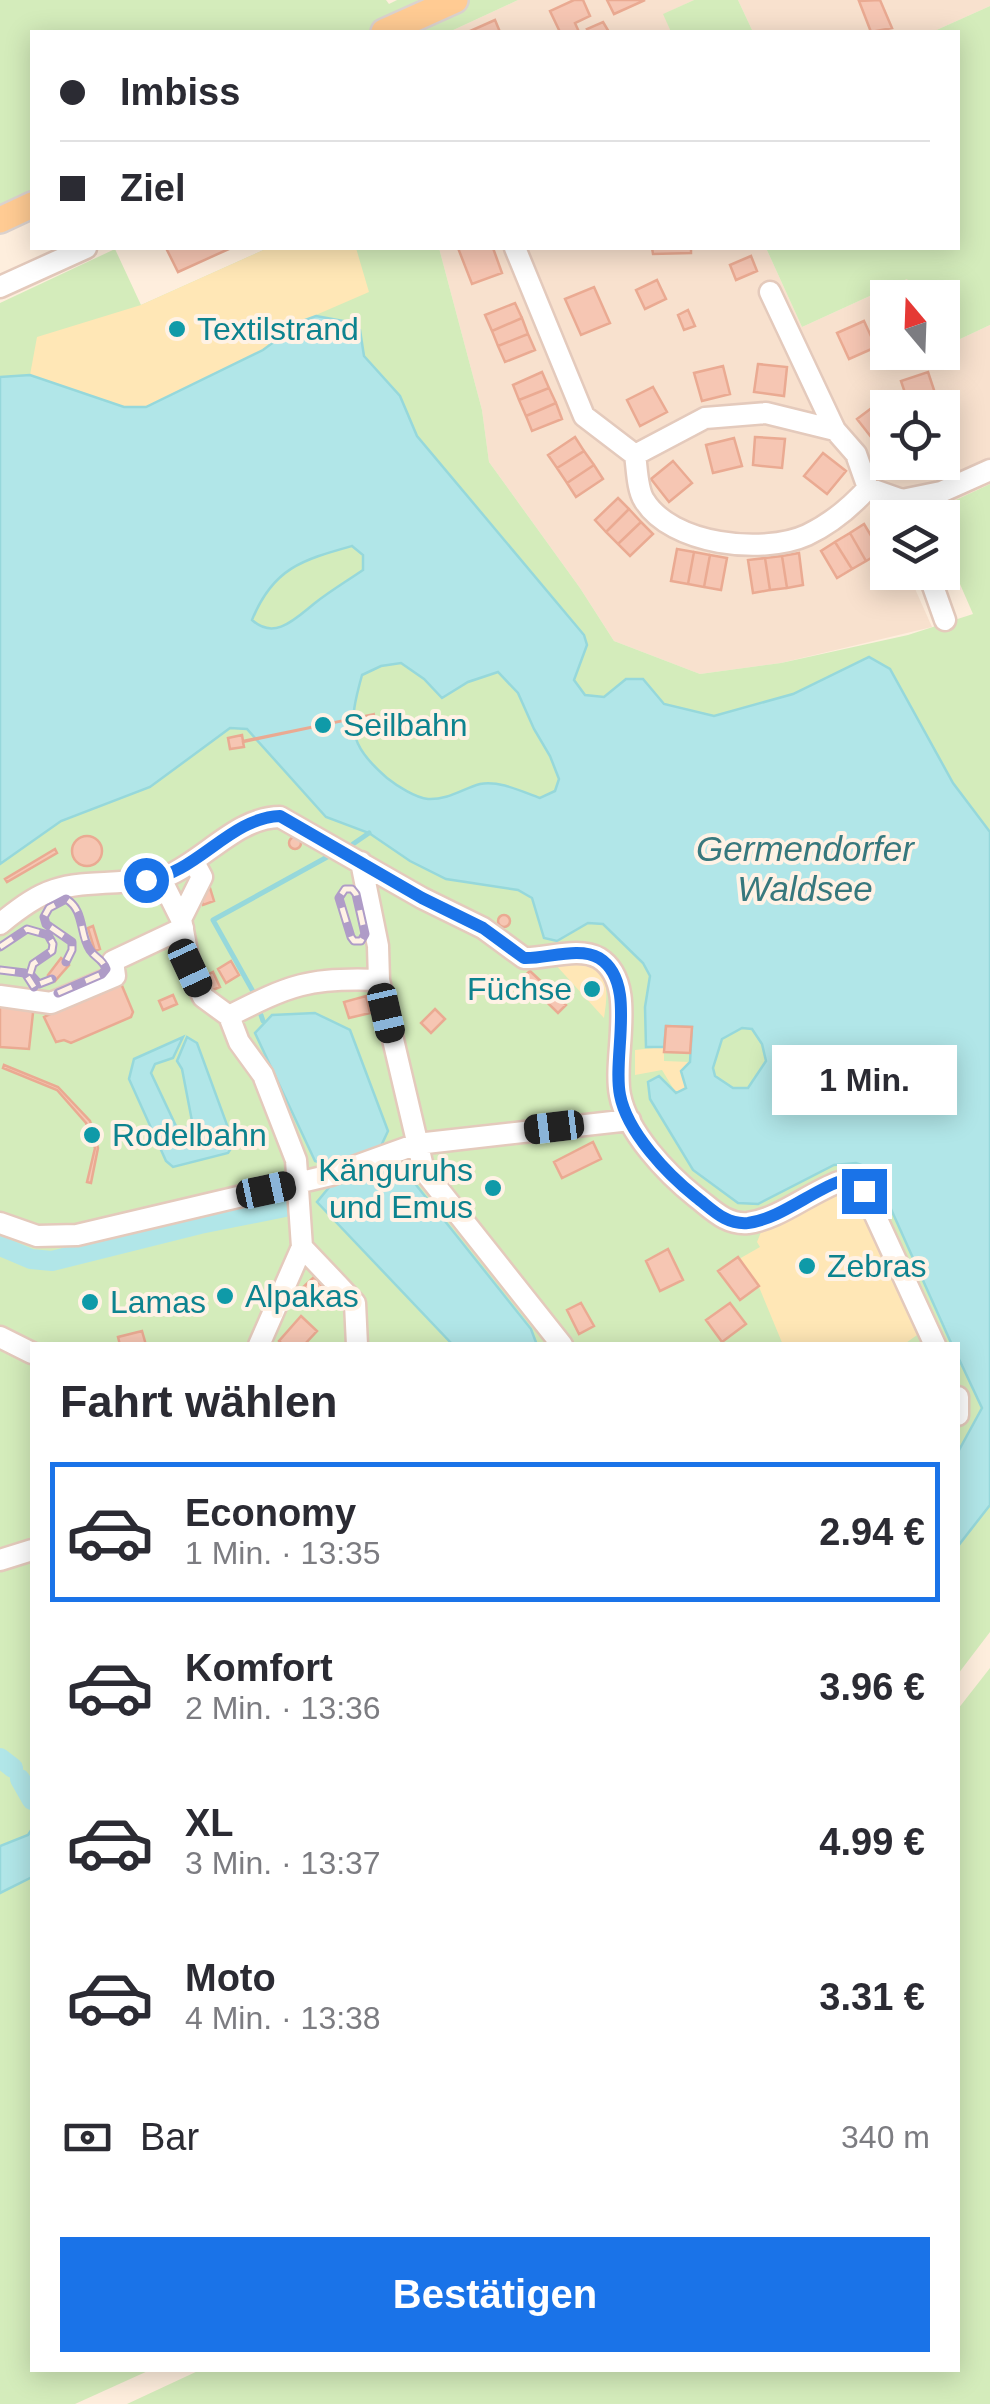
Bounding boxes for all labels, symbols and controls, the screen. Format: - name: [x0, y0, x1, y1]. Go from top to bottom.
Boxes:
- text: Imbiss: [120, 71, 240, 113]
- text: Ziel: [120, 167, 185, 209]
- north arrow: [870, 280, 960, 370]
- map controls: [870, 280, 960, 590]
- place label: Textilstrand: [197, 311, 359, 347]
- marker: Textilstrand: [166, 318, 188, 340]
- button: locate: [870, 390, 960, 480]
- button: layers: [870, 500, 960, 590]
- place label: Seilbahn: [343, 707, 468, 743]
- marker: Seilbahn: [312, 714, 334, 736]
- water label: Germendorfer Waldsee: [696, 829, 915, 908]
- route start: [124, 858, 169, 903]
- car: [164, 934, 216, 1002]
- place label: Füchse: [467, 971, 572, 1007]
- marker: Füchse: [581, 978, 603, 1000]
- car: [365, 980, 407, 1046]
- callout: 1 Min.: [772, 1046, 956, 1116]
- text: 1 Min.: [819, 1062, 910, 1098]
- car: [522, 1108, 586, 1146]
- place label: Rodelbahn: [112, 1117, 267, 1153]
- marker: Rodelbahn: [81, 1124, 103, 1146]
- place label: Känguruhs und Emus: [318, 1152, 473, 1225]
- car: [234, 1169, 298, 1211]
- route end: [842, 1169, 887, 1214]
- marker: Känguruhs und Emus: [482, 1177, 504, 1199]
- place label: Zebras: [827, 1248, 927, 1284]
- marker: Zebras: [796, 1255, 818, 1277]
- place label: Alpakas: [245, 1278, 359, 1314]
- place label: Lamas: [110, 1284, 206, 1320]
- marker: Alpakas: [214, 1285, 236, 1307]
- marker: Lamas: [79, 1291, 101, 1313]
- text: Fahrt wählen: [60, 1376, 338, 1427]
- icon: car: [65, 1487, 155, 1577]
- text: Economy: [185, 1492, 356, 1534]
- text: 2.94 €: [819, 1511, 925, 1553]
- text: 1 Min. · 13:35: [185, 1535, 381, 1571]
- icon: car: [65, 1642, 155, 1732]
- text: Komfort: [185, 1647, 333, 1689]
- text: 3.96 €: [819, 1666, 925, 1708]
- text: 2 Min. · 13:36: [185, 1690, 381, 1726]
- icon: car: [65, 1797, 155, 1887]
- text: XL: [185, 1802, 234, 1844]
- text: 4.99 €: [819, 1821, 925, 1863]
- text: 3 Min. · 13:37: [185, 1845, 381, 1881]
- icon: car: [65, 1952, 155, 2042]
- text: Moto: [185, 1957, 276, 1999]
- text: 3.31 €: [819, 1976, 925, 2018]
- text: 4 Min. · 13:38: [185, 2000, 381, 2036]
- icon: cash: [60, 2110, 115, 2165]
- text: Bar: [140, 2116, 199, 2158]
- text: 340 m: [841, 2119, 930, 2155]
- button: Bestätigen: [60, 2237, 930, 2352]

